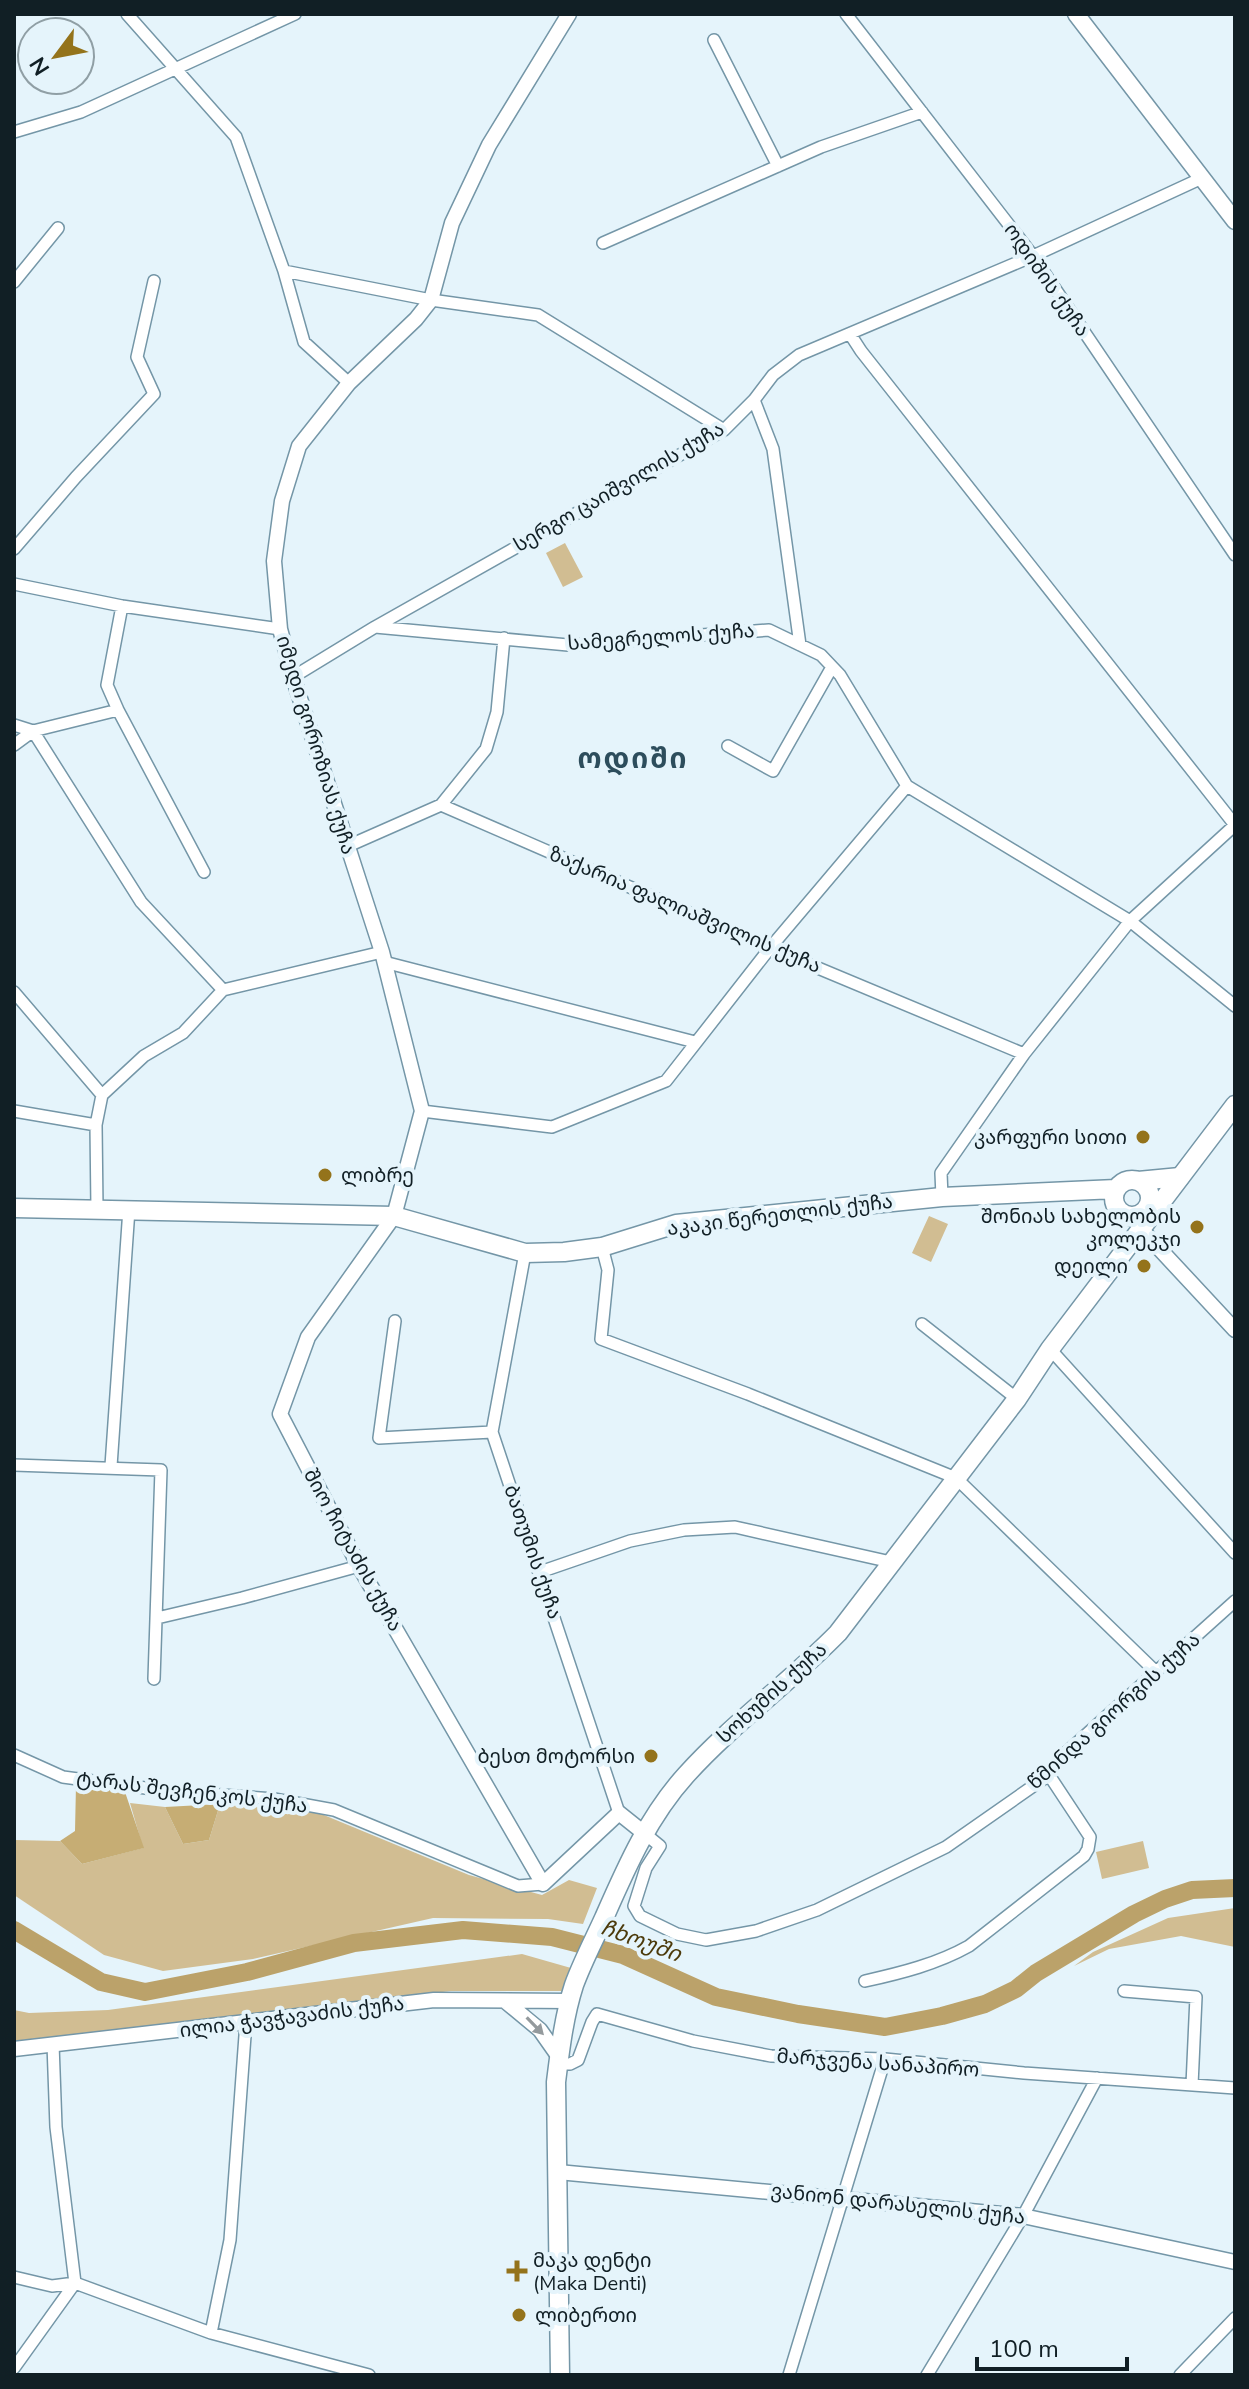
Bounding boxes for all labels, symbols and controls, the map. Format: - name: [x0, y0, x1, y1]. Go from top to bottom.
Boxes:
- north arrow: [16, 16, 96, 96]
- text: N: [23, 51, 57, 81]
- street label: ოდიშის ქუჩა: [998, 218, 1096, 342]
- street label: სერგო ცაიშვილის ქუჩა: [509, 416, 729, 558]
- street label: სამეგრელოს ქუჩა: [567, 617, 755, 657]
- street label: იმედი გოროზიას ქუჩა: [270, 632, 362, 858]
- district label: ოდიში: [578, 740, 689, 778]
- street label: ზაქარია ფალიაშვილის ქუჩა: [545, 840, 825, 980]
- place label: კარფური სითი: [974, 1124, 1127, 1151]
- marker: კარფური სითი: [1134, 1128, 1152, 1146]
- place label: ლიბრე: [341, 1162, 414, 1189]
- marker: ლიბრე: [316, 1166, 334, 1184]
- street label: აკაკი წერეთლის ქუჩა: [666, 1188, 894, 1242]
- place label: შონიას სახელობის კოლეკჯი: [981, 1203, 1181, 1253]
- marker: შონიას სახელობის კოლეკჯი: [1188, 1218, 1206, 1236]
- place label: დეილი: [1054, 1253, 1128, 1280]
- marker: დეილი: [1135, 1257, 1153, 1275]
- street label: შიო ჩიტაძის ქუჩა: [297, 1464, 409, 1636]
- street label: ბათუმის ქუჩა: [497, 1481, 569, 1623]
- street label: წმინდა გიორგის ქუჩა: [1022, 1626, 1206, 1796]
- street label: სოხუმის ქუჩა: [711, 1636, 833, 1750]
- place label: ბესთ მოტორსი: [477, 1743, 635, 1770]
- marker: ბესთ მოტორსი: [642, 1747, 660, 1765]
- street label: ტარას შევჩენკოს ქუჩა: [75, 1764, 309, 1820]
- water label: ჩხოუში: [597, 1913, 686, 1970]
- street label: ილია ჭავჭავაძის ქუჩა: [178, 1990, 406, 2044]
- one-way arrow: [525, 2016, 544, 2035]
- street label: მარჯვენა სანაპირო: [776, 2042, 980, 2084]
- street label: ვანიონ დარასელის ქუჩა: [770, 2177, 1026, 2231]
- place label: მაკა დენტი (Maka Denti): [533, 2247, 651, 2297]
- marker: მაკა დენტი (Maka Denti): [508, 2262, 526, 2280]
- place label: ლიბერთი: [535, 2302, 637, 2329]
- marker: ლიბერთი: [510, 2306, 528, 2324]
- scale bar: [977, 2321, 1127, 2371]
- text: 100 m: [989, 2333, 1059, 2365]

